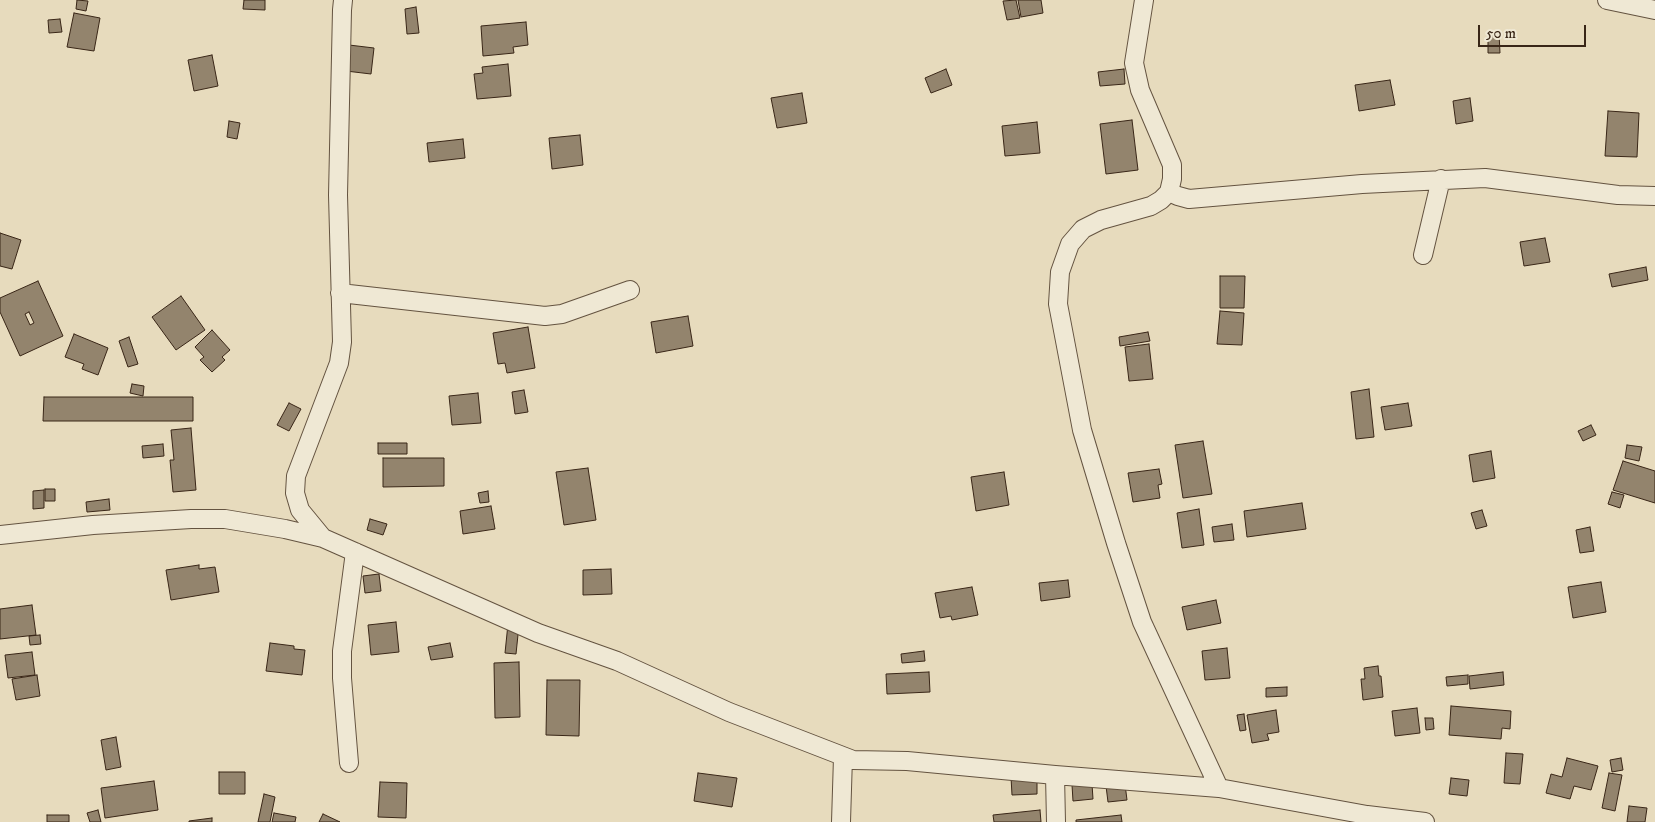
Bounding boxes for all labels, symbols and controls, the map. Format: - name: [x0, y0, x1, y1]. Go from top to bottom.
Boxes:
- scale bar: [1480, 15, 1588, 47]
- text: 50 m: [1486, 24, 1516, 43]

